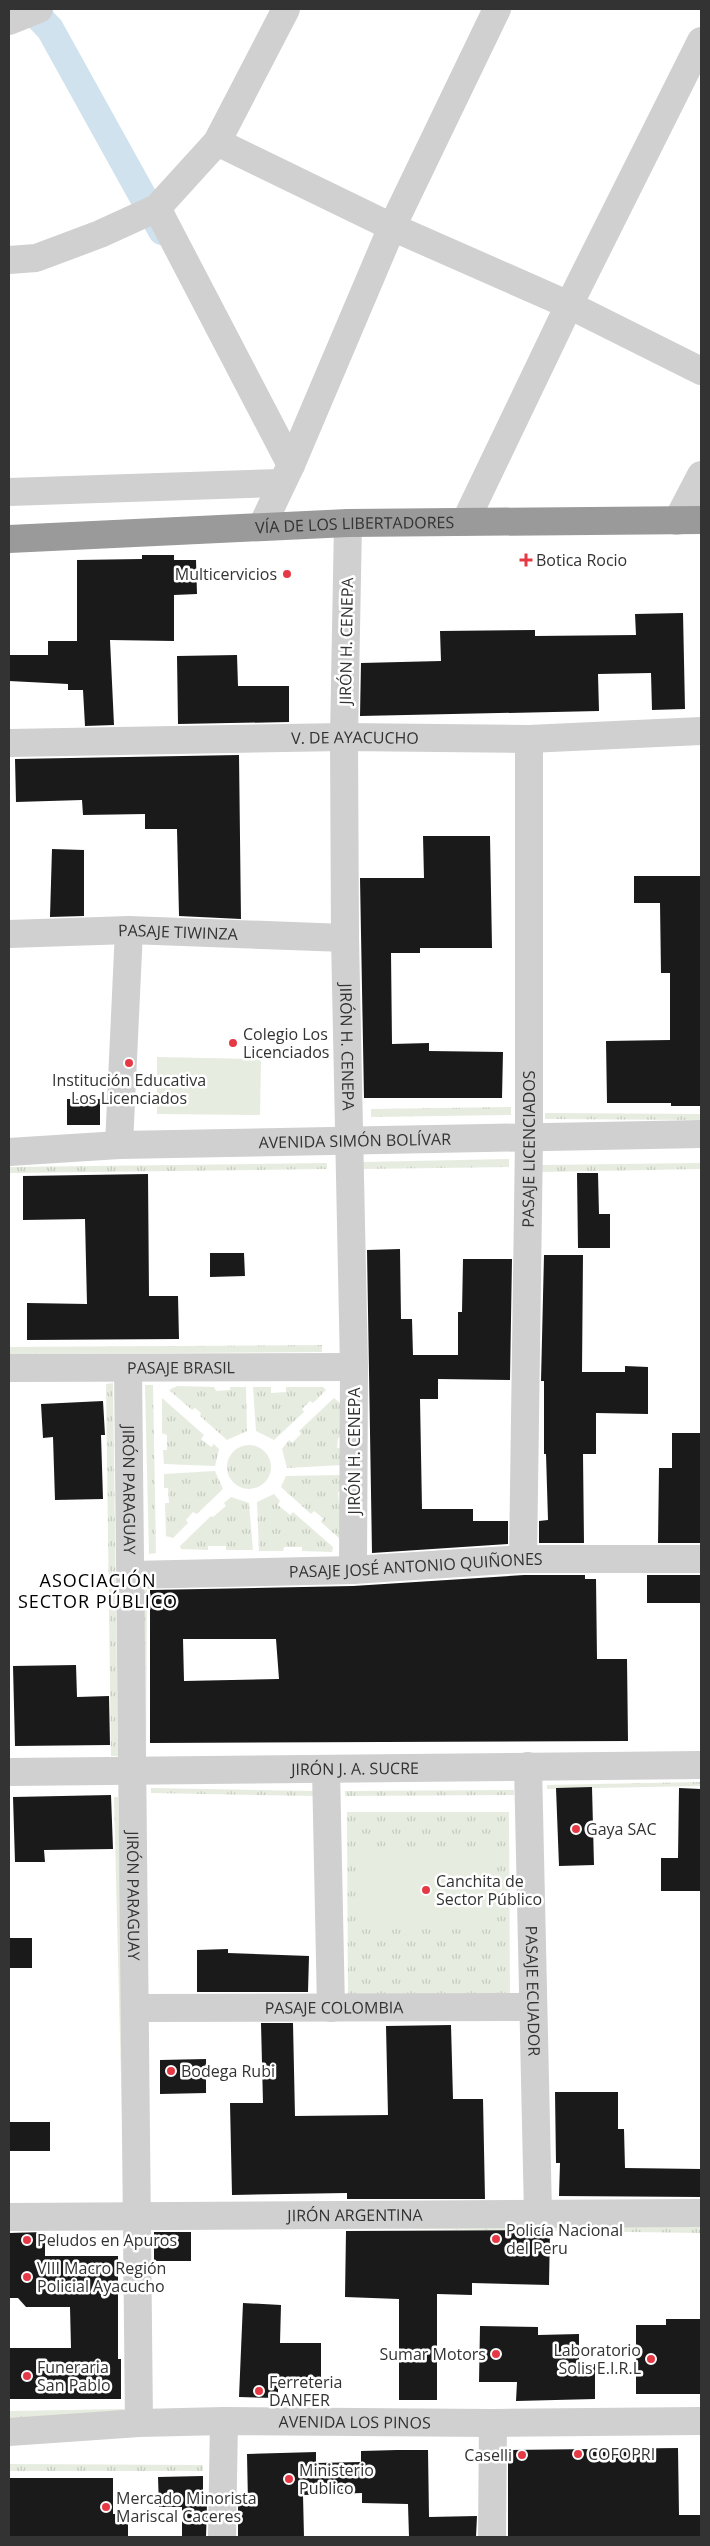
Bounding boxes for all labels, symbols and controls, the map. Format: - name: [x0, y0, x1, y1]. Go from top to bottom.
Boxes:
- street label: VÍA DE LOS LIBERTADORES: [255, 511, 455, 538]
- place label: Botica Rocio: [536, 549, 627, 571]
- marker: Botica Rocio: [520, 554, 532, 566]
- place label: Multicervicios: [175, 563, 277, 585]
- marker: Multicervicios: [281, 568, 293, 580]
- street label: JIRÓN H. CENEPA: [334, 576, 358, 707]
- street label: V. DE AYACUCHO: [291, 726, 419, 749]
- street label: PASAJE TIWINZA: [118, 919, 239, 945]
- street label: JIRÓN H. CENEPA: [335, 981, 360, 1112]
- place label: Colegio Los Licenciados: [243, 1023, 329, 1063]
- marker: Colegio Los Licenciados: [227, 1037, 239, 1049]
- marker: Institución Educativa Los Licenciados: [123, 1057, 135, 1069]
- place label: Institución Educativa Los Licenciados: [52, 1069, 206, 1109]
- street label: PASAJE LICENCIADOS: [517, 1070, 540, 1228]
- street label: AVENIDA SIMÓN BOLÍVAR: [258, 1128, 451, 1153]
- street label: PASAJE BRASIL: [127, 1356, 235, 1379]
- street label: JIRÓN H. CENEPA: [343, 1387, 365, 1517]
- street label: JIRÓN PARAGUAY: [118, 1423, 141, 1555]
- street label: PASAJE JOSÉ ANTONIO QUIÑONES: [289, 1548, 543, 1582]
- district label: ASOCIACIÓN SECTOR PÚBLICO: [18, 1568, 178, 1613]
- street label: JIRÓN J. A. SUCRE: [289, 1757, 419, 1780]
- place label: Gaya SAC: [586, 1818, 657, 1840]
- marker: Gaya SAC: [570, 1823, 582, 1835]
- street label: JIRÓN PARAGUAY: [122, 1829, 145, 1961]
- place label: Canchita de Sector Público: [436, 1870, 542, 1910]
- marker: Canchita de Sector Público: [420, 1884, 432, 1896]
- street label: PASAJE ECUADOR: [521, 1925, 545, 2057]
- street label: PASAJE COLOMBIA: [265, 1996, 404, 2019]
- place label: Bodega Rubi: [181, 2060, 275, 2082]
- marker: Bodega Rubi: [165, 2065, 177, 2077]
- street label: JIRÓN ARGENTINA: [285, 2204, 424, 2226]
- place label: Policía Nacional del Peru: [506, 2219, 623, 2259]
- place label: Peludos en Apuros: [37, 2229, 177, 2251]
- marker: Policía Nacional del Peru: [490, 2233, 502, 2245]
- marker: Peludos en Apuros: [21, 2234, 33, 2246]
- place label: VIII Macro Región Policial Ayacucho: [37, 2257, 166, 2297]
- marker: VIII Macro Región Policial Ayacucho: [21, 2271, 33, 2283]
- place label: Laboratorio Solis E.I.R.L: [553, 2339, 641, 2379]
- place label: Sumar Motors: [380, 2343, 486, 2365]
- marker: Sumar Motors: [490, 2348, 502, 2360]
- marker: Laboratorio Solis E.I.R.L: [645, 2353, 657, 2365]
- place label: Funeraria San Pablo: [37, 2356, 111, 2396]
- marker: Funeraria San Pablo: [21, 2370, 33, 2382]
- place label: Ferreteria DANFER: [269, 2371, 342, 2411]
- marker: Ferreteria DANFER: [253, 2385, 265, 2397]
- street label: AVENIDA LOS PINOS: [279, 2410, 431, 2434]
- place label: COFOPRI: [588, 2443, 655, 2465]
- place label: Caselli: [464, 2444, 512, 2466]
- marker: COFOPRI: [572, 2448, 584, 2460]
- marker: Caselli: [516, 2449, 528, 2461]
- place label: Ministerio Publico: [299, 2459, 374, 2499]
- marker: Ministerio Publico: [283, 2473, 295, 2485]
- place label: Mercado Minorista Mariscal Caceres: [116, 2487, 257, 2527]
- marker: Mercado Minorista Mariscal Caceres: [100, 2501, 112, 2513]

